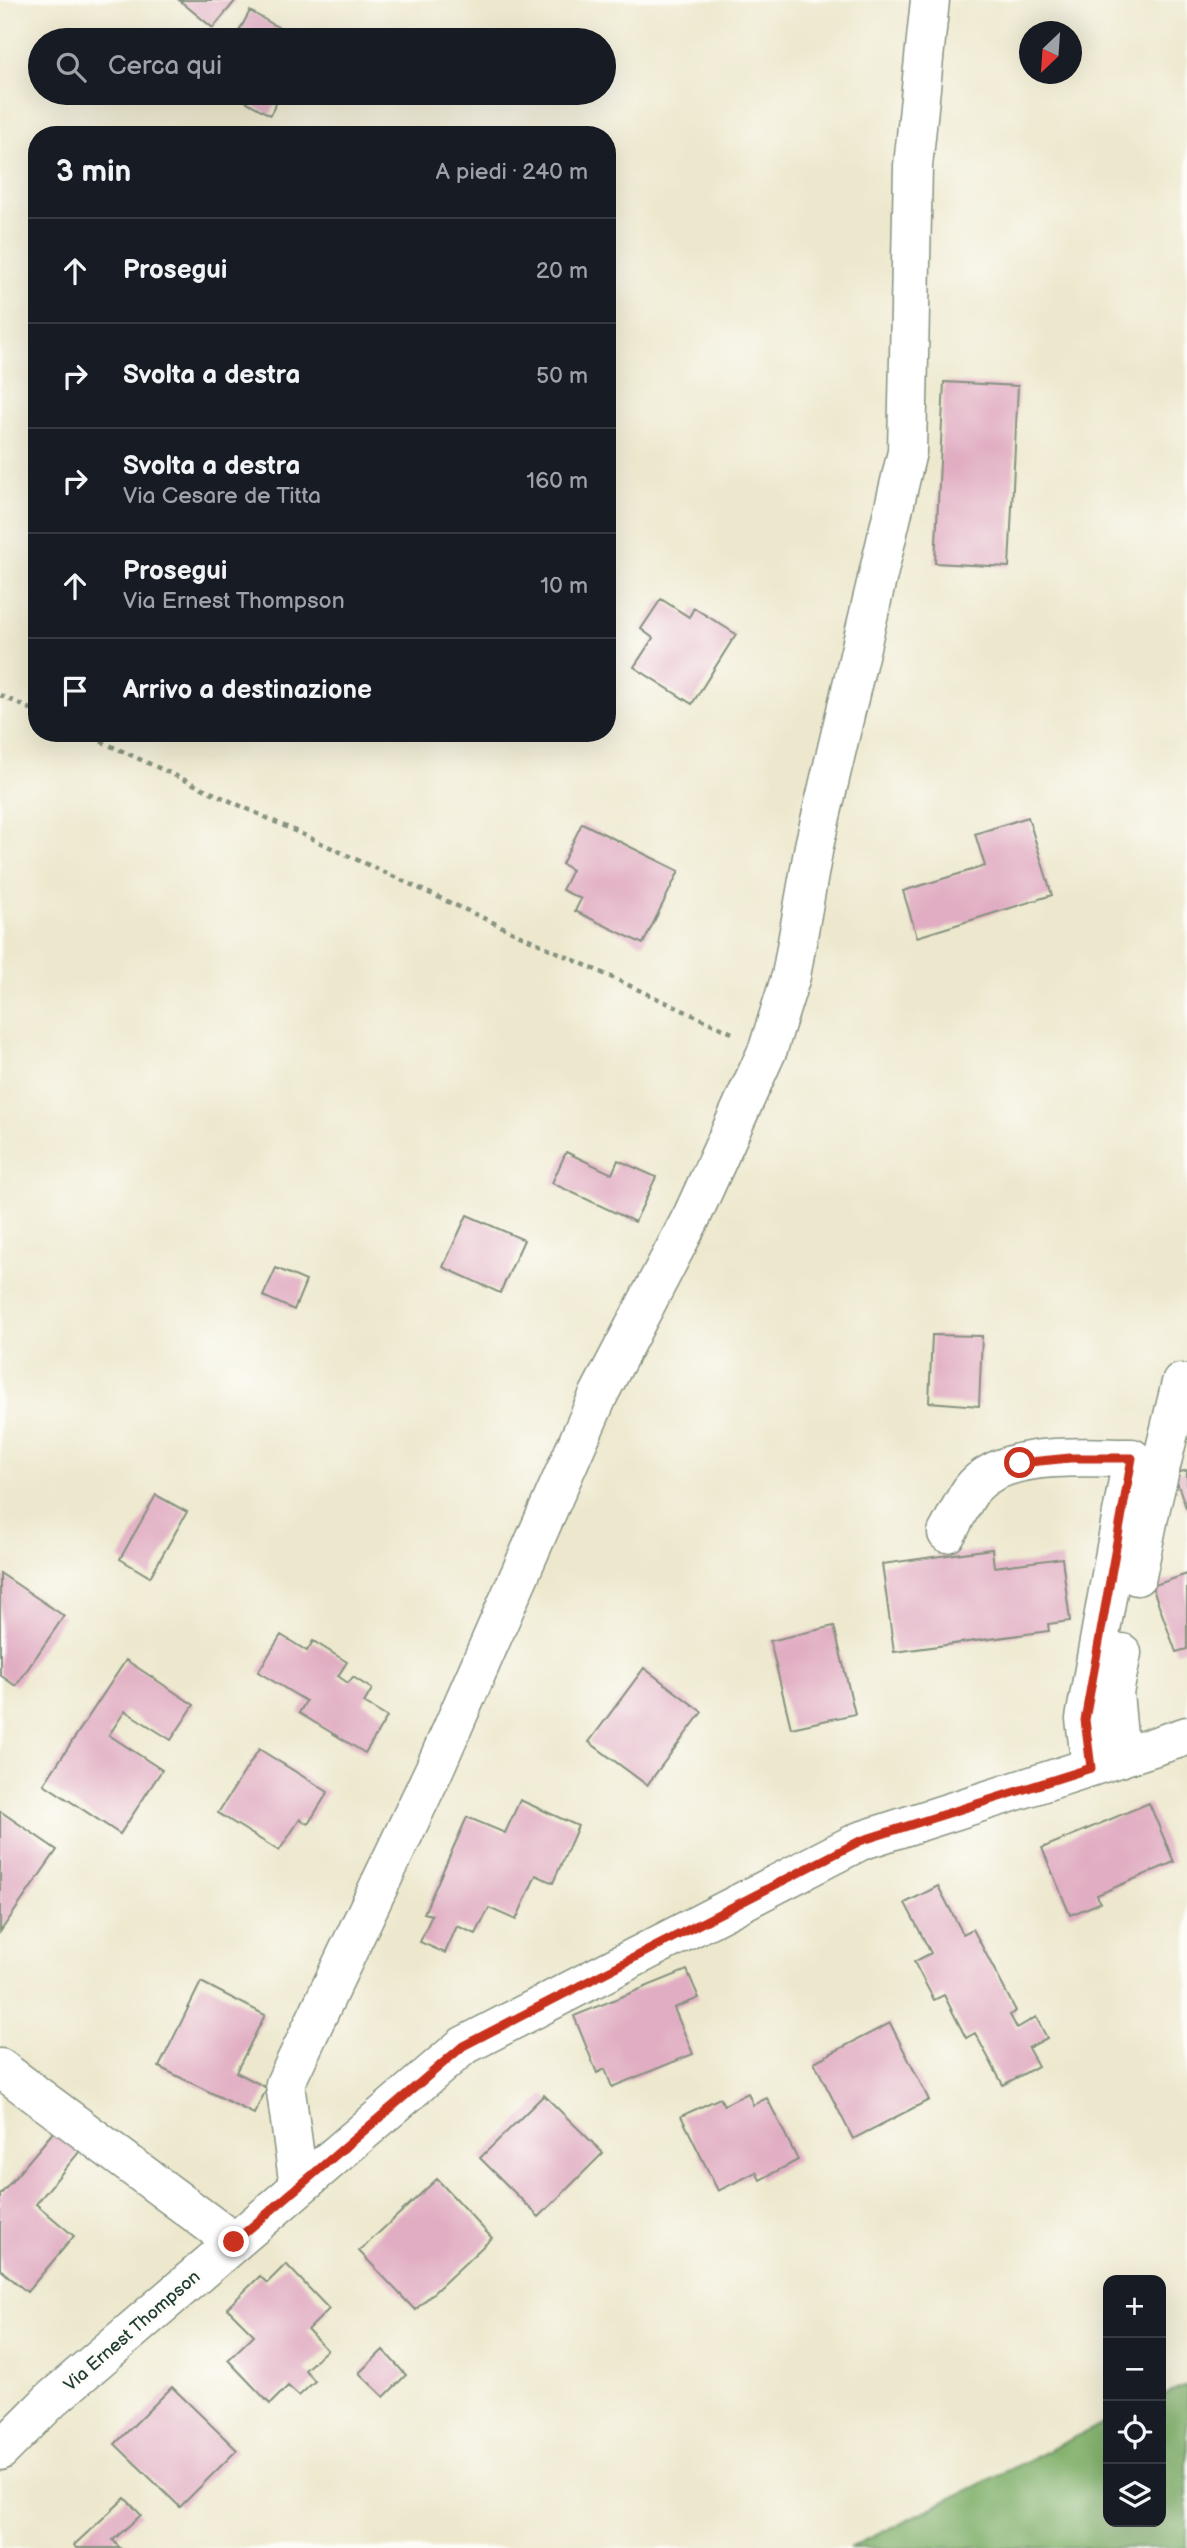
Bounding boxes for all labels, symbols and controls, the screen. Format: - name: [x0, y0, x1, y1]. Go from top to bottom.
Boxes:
- north arrow: [1019, 21, 1082, 84]
- search box: [28, 28, 616, 105]
- icon: search: [52, 48, 90, 86]
- text: Cerca qui: [108, 51, 222, 82]
- text: 3 min: [56, 154, 131, 190]
- text: A piedi · 240 m: [436, 158, 588, 186]
- icon: ahead: [56, 252, 94, 290]
- text: Prosegui: [123, 255, 227, 286]
- text: 20 m: [536, 257, 588, 285]
- icon: right: [56, 357, 94, 395]
- text: Svolta a destra: [123, 360, 300, 391]
- text: 50 m: [536, 362, 588, 390]
- text: Svolta a destra: [123, 451, 300, 482]
- icon: right: [56, 462, 94, 500]
- text: 160 m: [526, 467, 588, 495]
- text: Via Cesare de Titta: [123, 482, 321, 510]
- text: Prosegui: [123, 556, 227, 587]
- icon: ahead: [56, 567, 94, 605]
- text: 10 m: [540, 572, 588, 600]
- text: Via Ernest Thompson: [123, 587, 345, 615]
- icon: arrive: [56, 672, 94, 710]
- text: Arrivo a destinazione: [123, 675, 372, 706]
- route start: [1004, 1447, 1035, 1478]
- route end: [218, 2226, 249, 2257]
- street label: Via Ernest Thompson: [60, 2266, 204, 2396]
- map controls: [1103, 2275, 1166, 2527]
- button: +: [1103, 2275, 1166, 2338]
- button: −: [1103, 2338, 1166, 2401]
- button: locate: [1103, 2401, 1166, 2464]
- button: layers: [1103, 2464, 1166, 2527]

